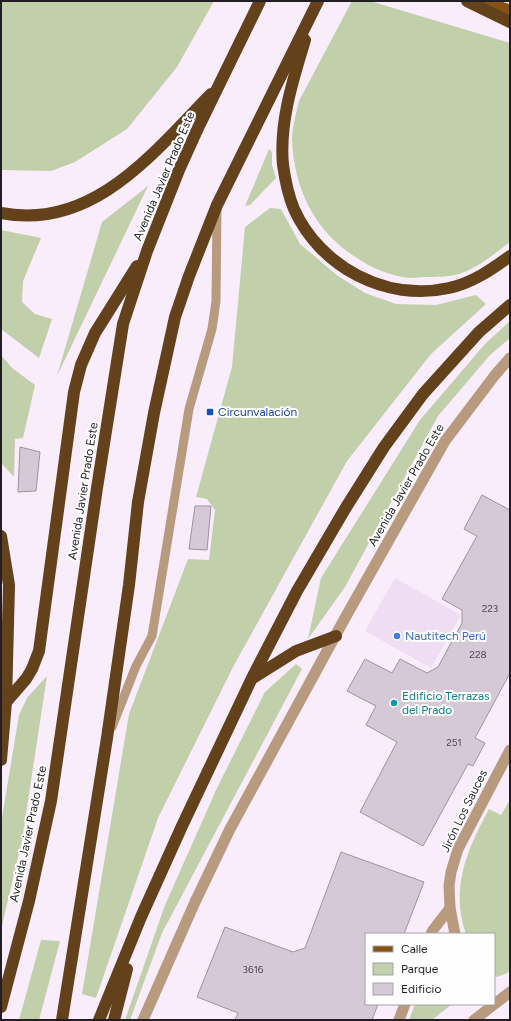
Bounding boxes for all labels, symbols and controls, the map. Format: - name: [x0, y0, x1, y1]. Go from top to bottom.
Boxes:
- street label: Avenida Javier Prado Este: [130, 109, 198, 243]
- place label: Circunvalación: [218, 405, 298, 419]
- marker: Circunvalación: [205, 407, 215, 417]
- street label: Avenida Javier Prado Este: [65, 421, 101, 561]
- street label: Avenida Javier Prado Este: [365, 421, 447, 549]
- house number: 223: [482, 602, 498, 615]
- place label: Nautitech Perú: [405, 629, 486, 643]
- marker: Nautitech Perú: [392, 631, 402, 641]
- house number: 228: [469, 648, 487, 661]
- place label: Edificio Terrazas del Prado: [402, 689, 490, 717]
- marker: Edificio Terrazas del Prado: [389, 698, 399, 708]
- house number: 251: [446, 736, 462, 749]
- street label: Avenida Javier Prado Este: [7, 764, 49, 903]
- street label: Jirón Los Sauces: [438, 767, 490, 855]
- legend: [365, 933, 495, 1005]
- text: Calle: [401, 942, 428, 956]
- text: Parque: [401, 962, 439, 976]
- house number: 3616: [243, 963, 264, 976]
- text: Edificio: [401, 982, 441, 996]

